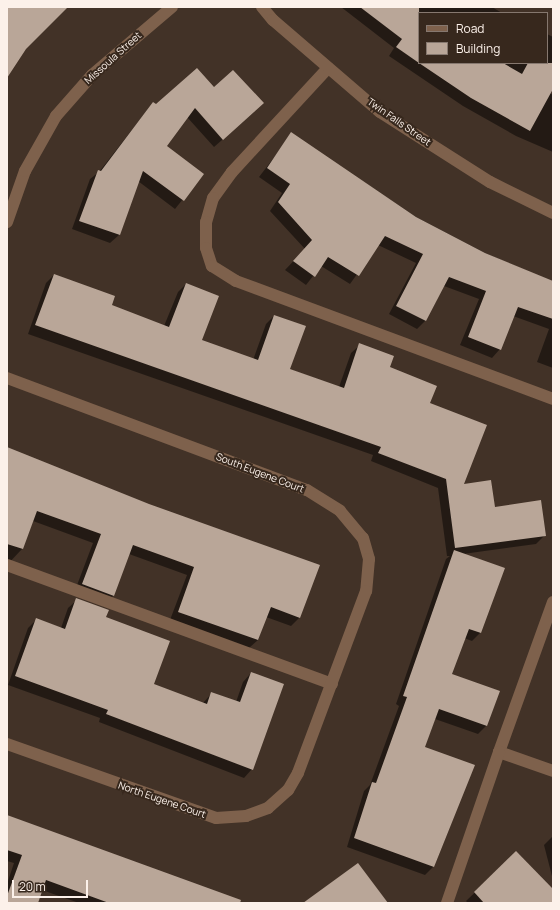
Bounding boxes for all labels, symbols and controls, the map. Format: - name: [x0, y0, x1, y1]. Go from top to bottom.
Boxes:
- legend: [418, 12, 548, 64]
- text: Road: [456, 20, 484, 37]
- street label: Missoula Street: [82, 29, 144, 87]
- text: Building: [456, 40, 500, 57]
- street label: Twin Falls Street: [365, 96, 433, 148]
- street label: South Eugene Court: [214, 451, 306, 495]
- street label: North Eugene Court: [117, 779, 207, 821]
- scale bar: [14, 872, 90, 898]
- text: 20 m: [19, 878, 46, 895]

